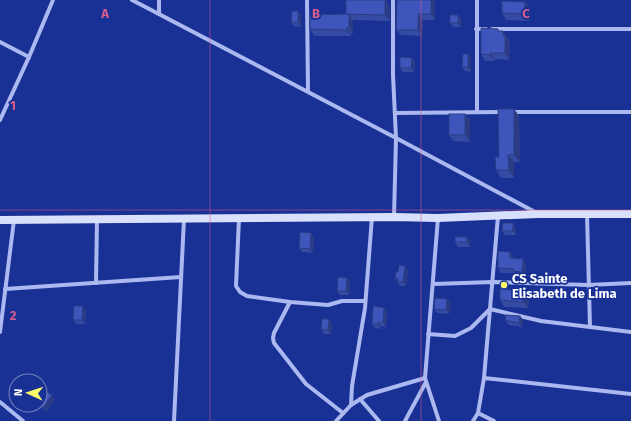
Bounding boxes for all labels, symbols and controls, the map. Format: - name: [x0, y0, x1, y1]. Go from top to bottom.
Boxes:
- text: A: [100, 6, 109, 21]
- text: B: [312, 6, 320, 21]
- text: C: [522, 6, 530, 21]
- text: 1: [10, 98, 16, 113]
- place label: CS Sainte Elisabeth de Lima: [512, 271, 617, 301]
- marker: CS Sainte Elisabeth de Lima: [499, 280, 509, 290]
- text: 2: [10, 308, 17, 323]
- north arrow: [8, 373, 48, 413]
- text: N: [12, 389, 25, 396]

